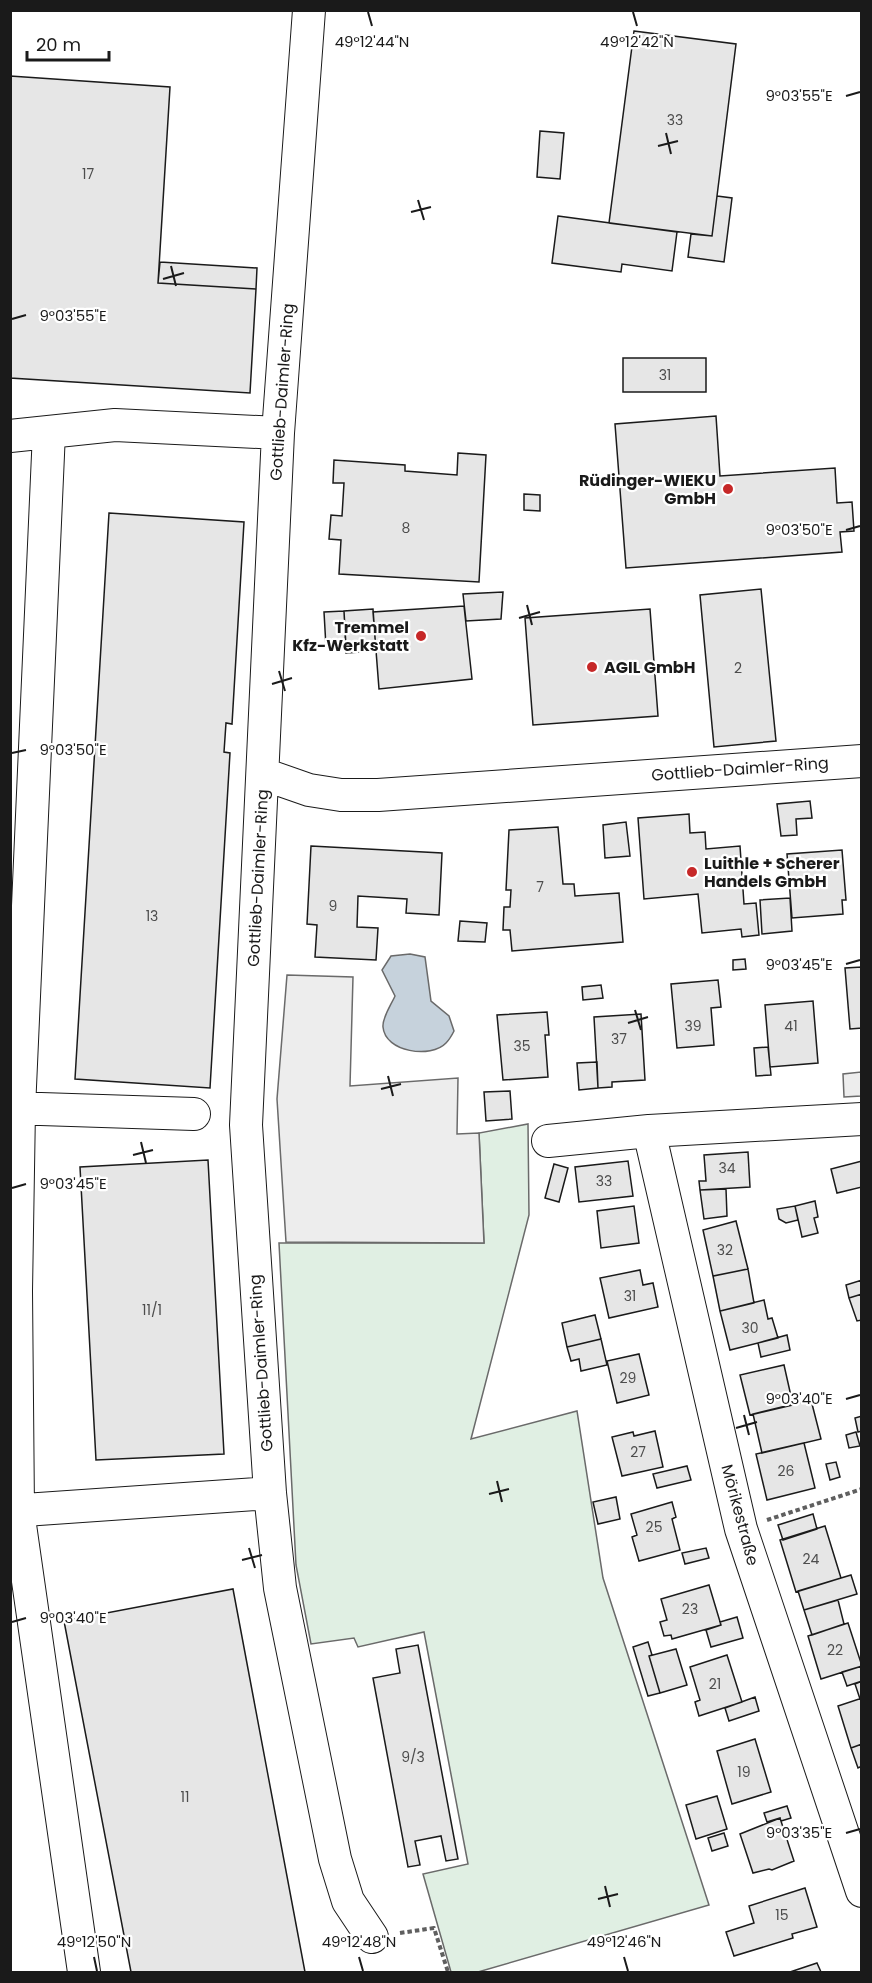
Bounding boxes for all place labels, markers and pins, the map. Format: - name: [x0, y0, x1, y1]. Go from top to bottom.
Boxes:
- place label: Rüdinger-WIEKU GmbH: [579, 469, 716, 510]
- marker: Rüdinger-WIEKU GmbH: [721, 482, 735, 496]
- place label: Tremmel Kfz-Werkstatt: [292, 616, 409, 657]
- marker: Tremmel Kfz-Werkstatt: [414, 629, 428, 643]
- place label: AGIL GmbH: [604, 656, 695, 679]
- marker: AGIL GmbH: [585, 660, 599, 674]
- place label: Luithle + Scherer Handels GmbH: [704, 852, 840, 893]
- marker: Luithle + Scherer Handels GmbH: [685, 865, 699, 879]

